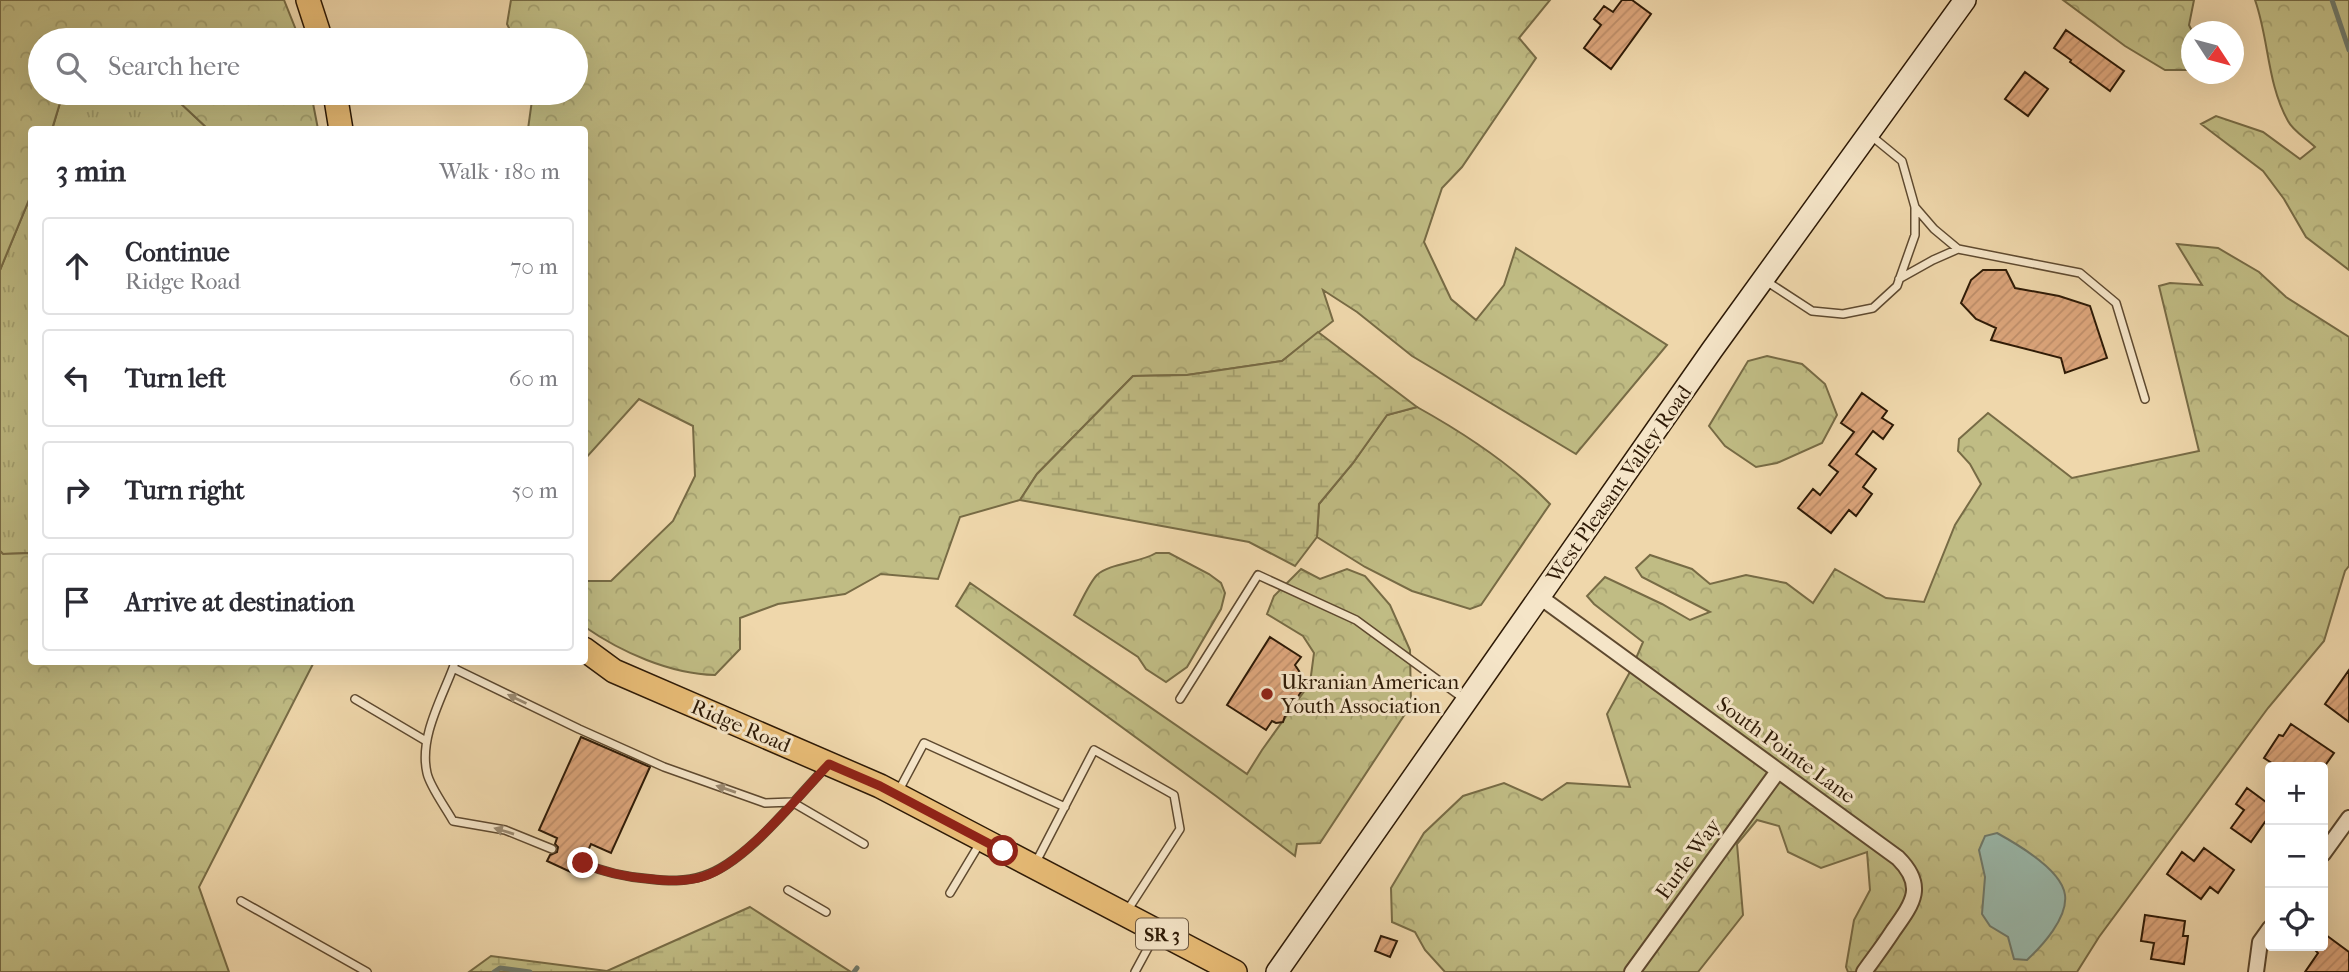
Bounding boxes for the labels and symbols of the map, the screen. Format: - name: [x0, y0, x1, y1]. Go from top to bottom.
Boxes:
- north arrow: [2181, 21, 2244, 84]
- street label: West Pleasant Valley Road: [1541, 380, 1697, 588]
- place label: Ukranian American Youth Association: [1280, 670, 1459, 718]
- marker: Ukranian American Youth Association: [1259, 686, 1275, 702]
- street label: South Pointe Lane: [1712, 692, 1860, 808]
- one-way arrow: [507, 694, 527, 705]
- street label: Ridge Road: [688, 694, 795, 758]
- one-way arrow: [716, 783, 737, 794]
- street label: Eurle Way: [1651, 813, 1726, 904]
- one-way arrow: [493, 825, 514, 835]
- route start: [987, 835, 1018, 866]
- route end: [567, 847, 598, 878]
- road number: SR 3: [1136, 918, 1188, 950]

